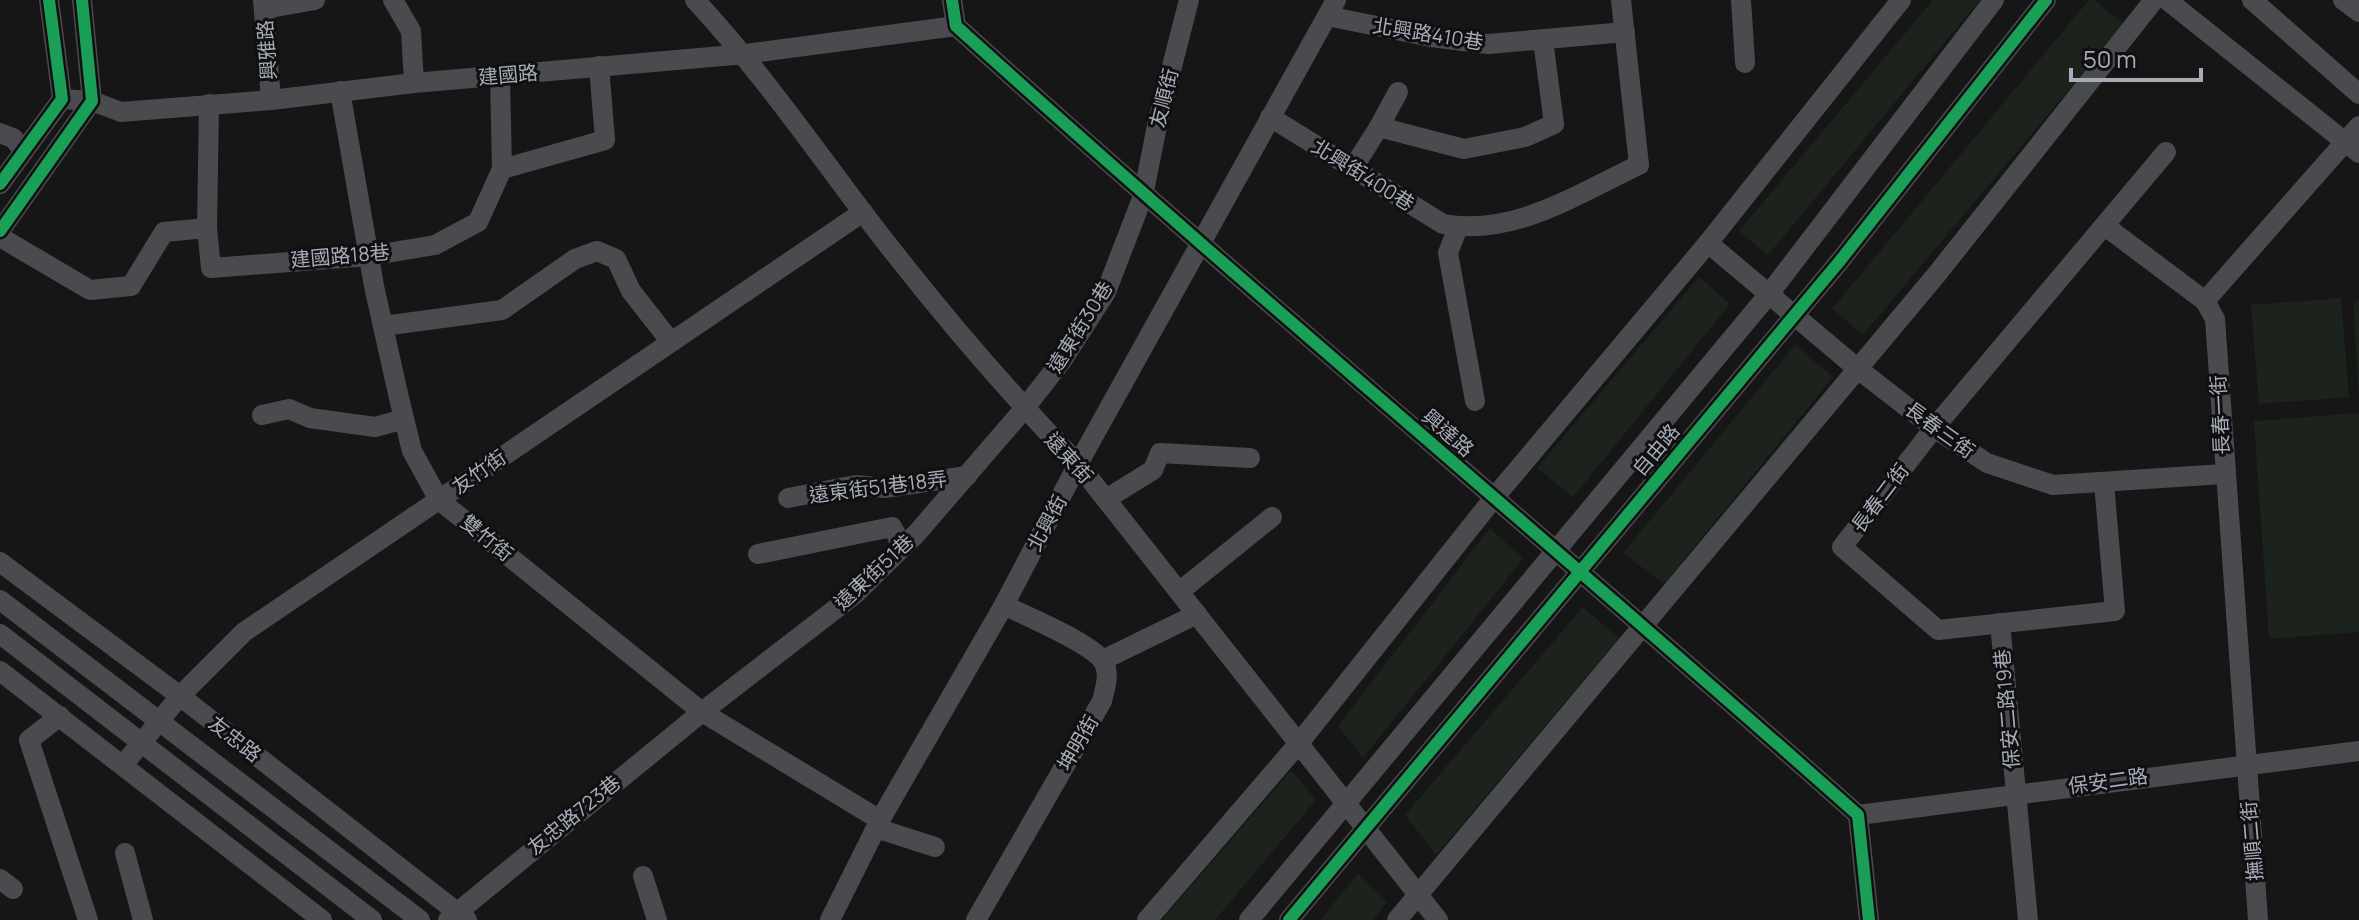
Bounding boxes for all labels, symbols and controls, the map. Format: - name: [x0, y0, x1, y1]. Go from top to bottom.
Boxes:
- street label: 北興路410巷: [1371, 11, 1485, 56]
- street label: 興雅路: [251, 19, 282, 81]
- scale bar: [2071, 32, 2201, 82]
- text: 50 m: [2083, 42, 2137, 75]
- street label: 建國路: [477, 58, 539, 91]
- street label: 友順街: [1143, 66, 1184, 130]
- street label: 北興街400巷: [1307, 132, 1420, 217]
- street label: 建國路18巷: [289, 238, 391, 273]
- street label: 遠東街30巷: [1041, 276, 1118, 378]
- street label: 長春一街: [2204, 374, 2235, 456]
- street label: 長春三街: [1900, 395, 1981, 464]
- street label: 興達路: [1417, 403, 1480, 462]
- street label: 自由路: [1626, 418, 1685, 481]
- street label: 遠東街: [1039, 426, 1099, 489]
- street label: 友竹街: [446, 443, 511, 500]
- street label: 長春二街: [1845, 458, 1914, 538]
- street label: 遠東街51巷18弄: [807, 465, 948, 508]
- street label: 北興街: [1021, 490, 1073, 556]
- street label: 雙竹街: [456, 508, 519, 567]
- street label: 遠東街51巷: [828, 528, 919, 615]
- street label: 保安二路19巷: [1988, 648, 2025, 770]
- street label: 友忠路: [203, 709, 267, 768]
- street label: 坤明街: [1051, 710, 1104, 775]
- street label: 保安二路: [2066, 762, 2149, 799]
- street label: 友忠路723巷: [521, 769, 626, 861]
- street label: 撫順二街: [2235, 800, 2268, 882]

